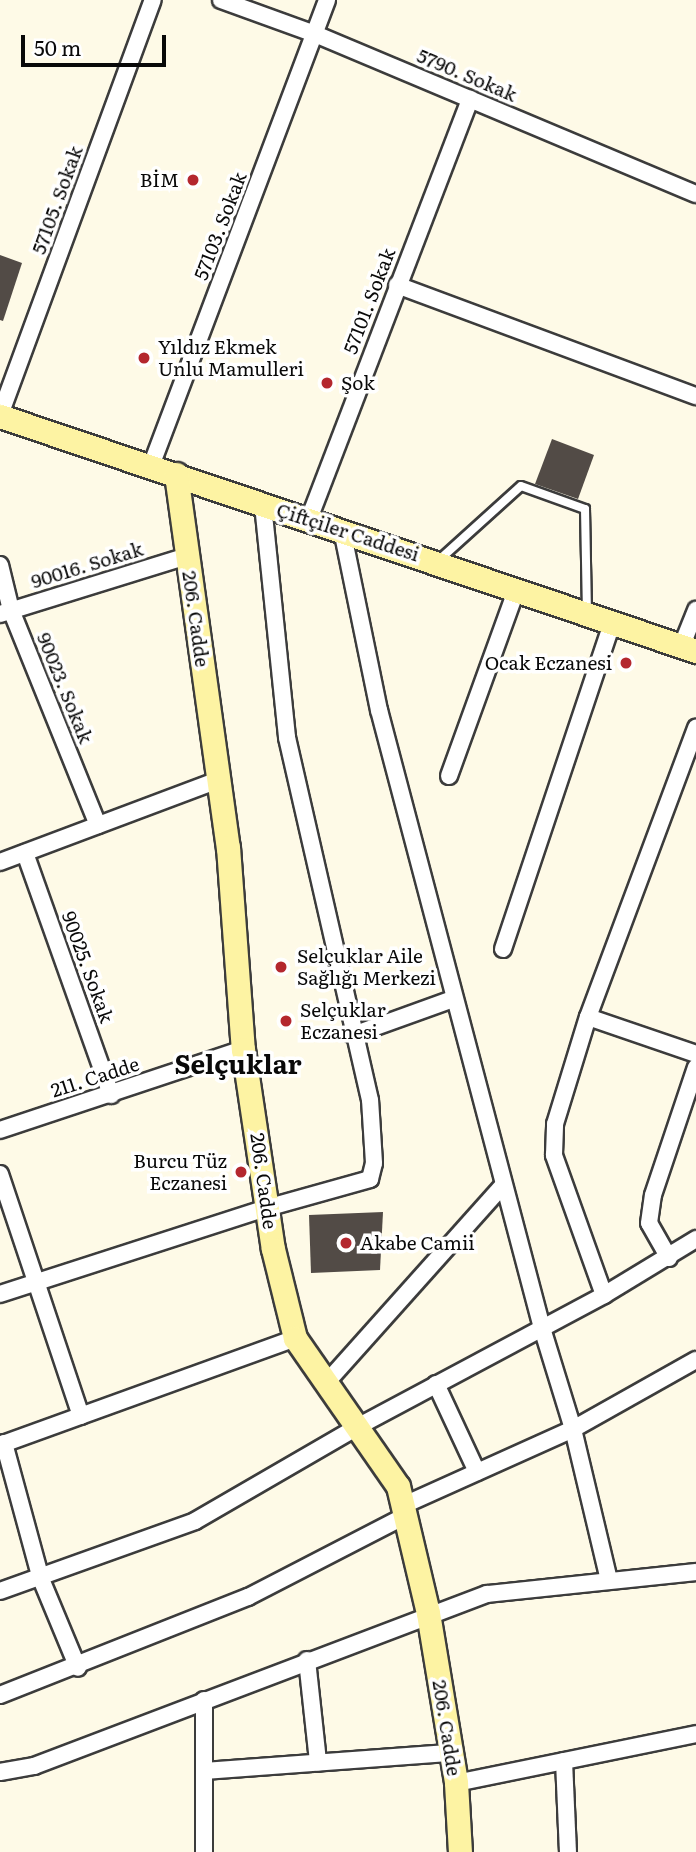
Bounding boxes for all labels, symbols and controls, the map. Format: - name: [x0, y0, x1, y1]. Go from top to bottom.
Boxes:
- scale bar: [24, 21, 170, 65]
- text: 50 m: [34, 31, 81, 62]
- street label: 5790. Sokak: [414, 44, 520, 106]
- street label: 57105. Sokak: [27, 143, 87, 257]
- place label: BİM: [140, 169, 179, 191]
- street label: 57103. Sokak: [189, 169, 251, 283]
- marker: BİM: [185, 172, 201, 188]
- street label: 57101. Sokak: [338, 245, 400, 357]
- place label: Yıldız Ekmek Unlu Mamulleri: [158, 336, 304, 380]
- marker: Yıldız Ekmek Unlu Mamulleri: [136, 350, 152, 366]
- place label: Şok: [341, 372, 375, 394]
- marker: Şok: [319, 375, 335, 391]
- street label: Çiftçiler Caddesi: [274, 498, 422, 566]
- street label: 90016. Sokak: [28, 537, 146, 593]
- street label: 206. Cadde: [178, 569, 214, 669]
- street label: 90023. Sokak: [32, 629, 98, 747]
- place label: Ocak Eczanesi: [485, 652, 612, 674]
- marker: Ocak Eczanesi: [618, 655, 634, 671]
- street label: 90025. Sokak: [57, 908, 119, 1026]
- place label: Selçuklar Aile Sağlığı Merkezi: [297, 945, 436, 989]
- marker: Selçuklar Aile Sağlığı Merkezi: [271, 957, 291, 977]
- place label: Selçuklar Eczanesi: [300, 999, 386, 1043]
- marker: Selçuklar Eczanesi: [278, 1013, 294, 1029]
- district label: Selçuklar: [174, 1047, 302, 1079]
- street label: 211. Cadde: [48, 1052, 142, 1102]
- street label: 206. Cadde: [246, 1131, 282, 1231]
- place label: Burcu Tüz Eczanesi: [133, 1150, 227, 1194]
- marker: Burcu Tüz Eczanesi: [233, 1164, 249, 1180]
- place label: Akabe Camii: [360, 1232, 475, 1254]
- marker: Akabe Camii: [338, 1235, 354, 1251]
- street label: 206. Cadde: [428, 1678, 466, 1778]

